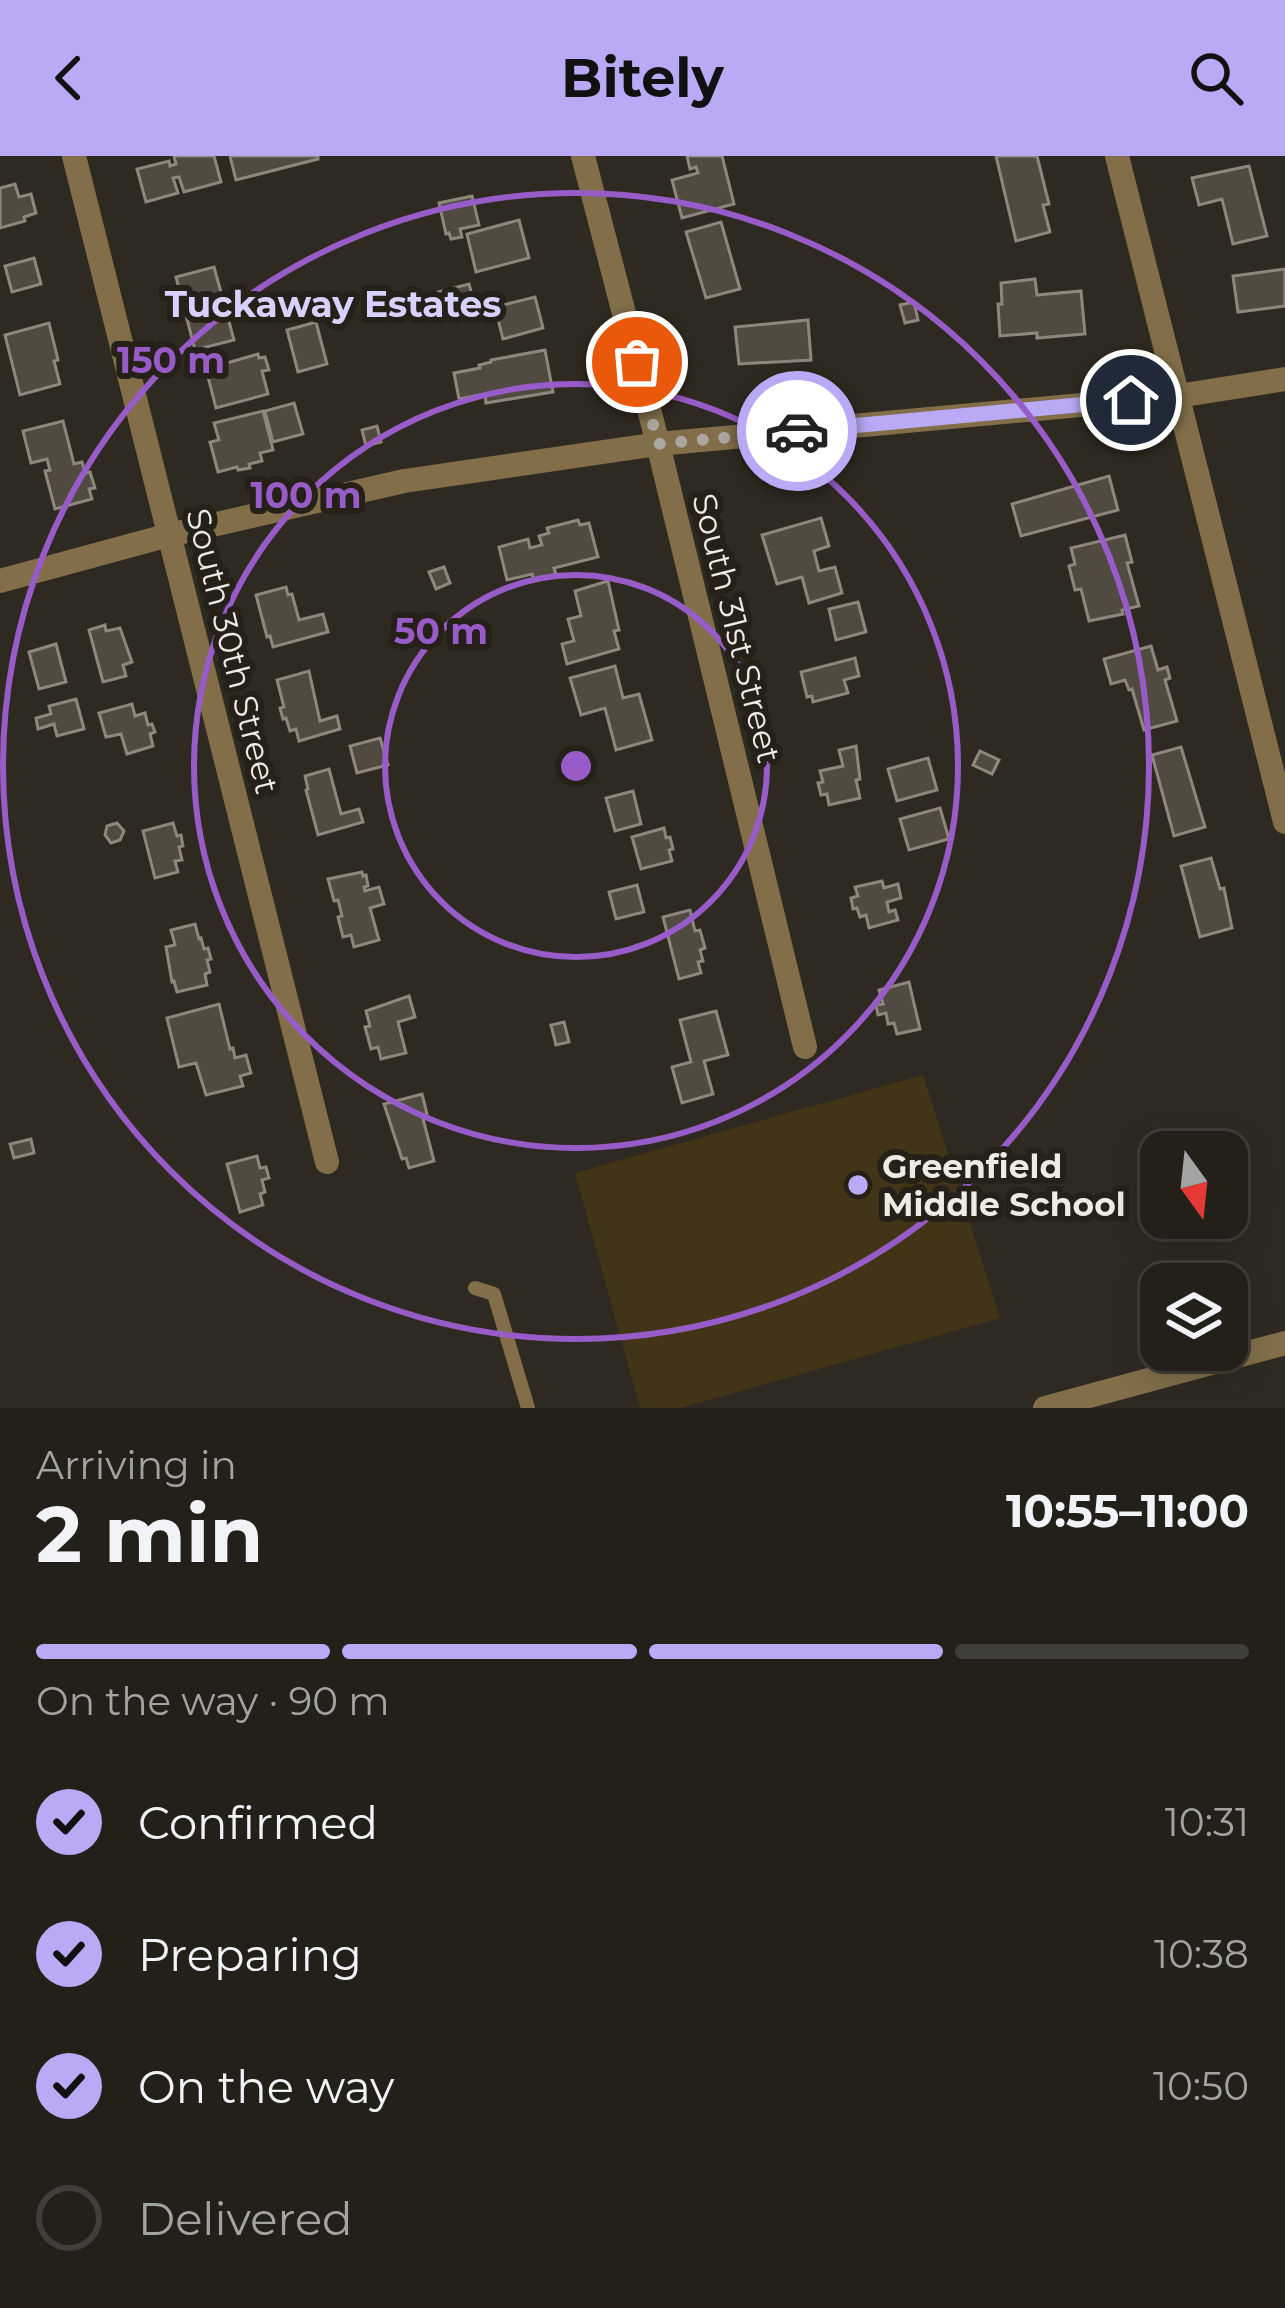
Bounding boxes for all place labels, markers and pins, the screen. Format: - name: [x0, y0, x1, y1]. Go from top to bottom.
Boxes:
- pin: [586, 311, 688, 413]
- pin: [1080, 349, 1182, 451]
- centre of rings: [555, 745, 597, 787]
- place label: Greenfield Middle School: [882, 1146, 1126, 1224]
- marker: Greenfield Middle School: [845, 1172, 871, 1198]

